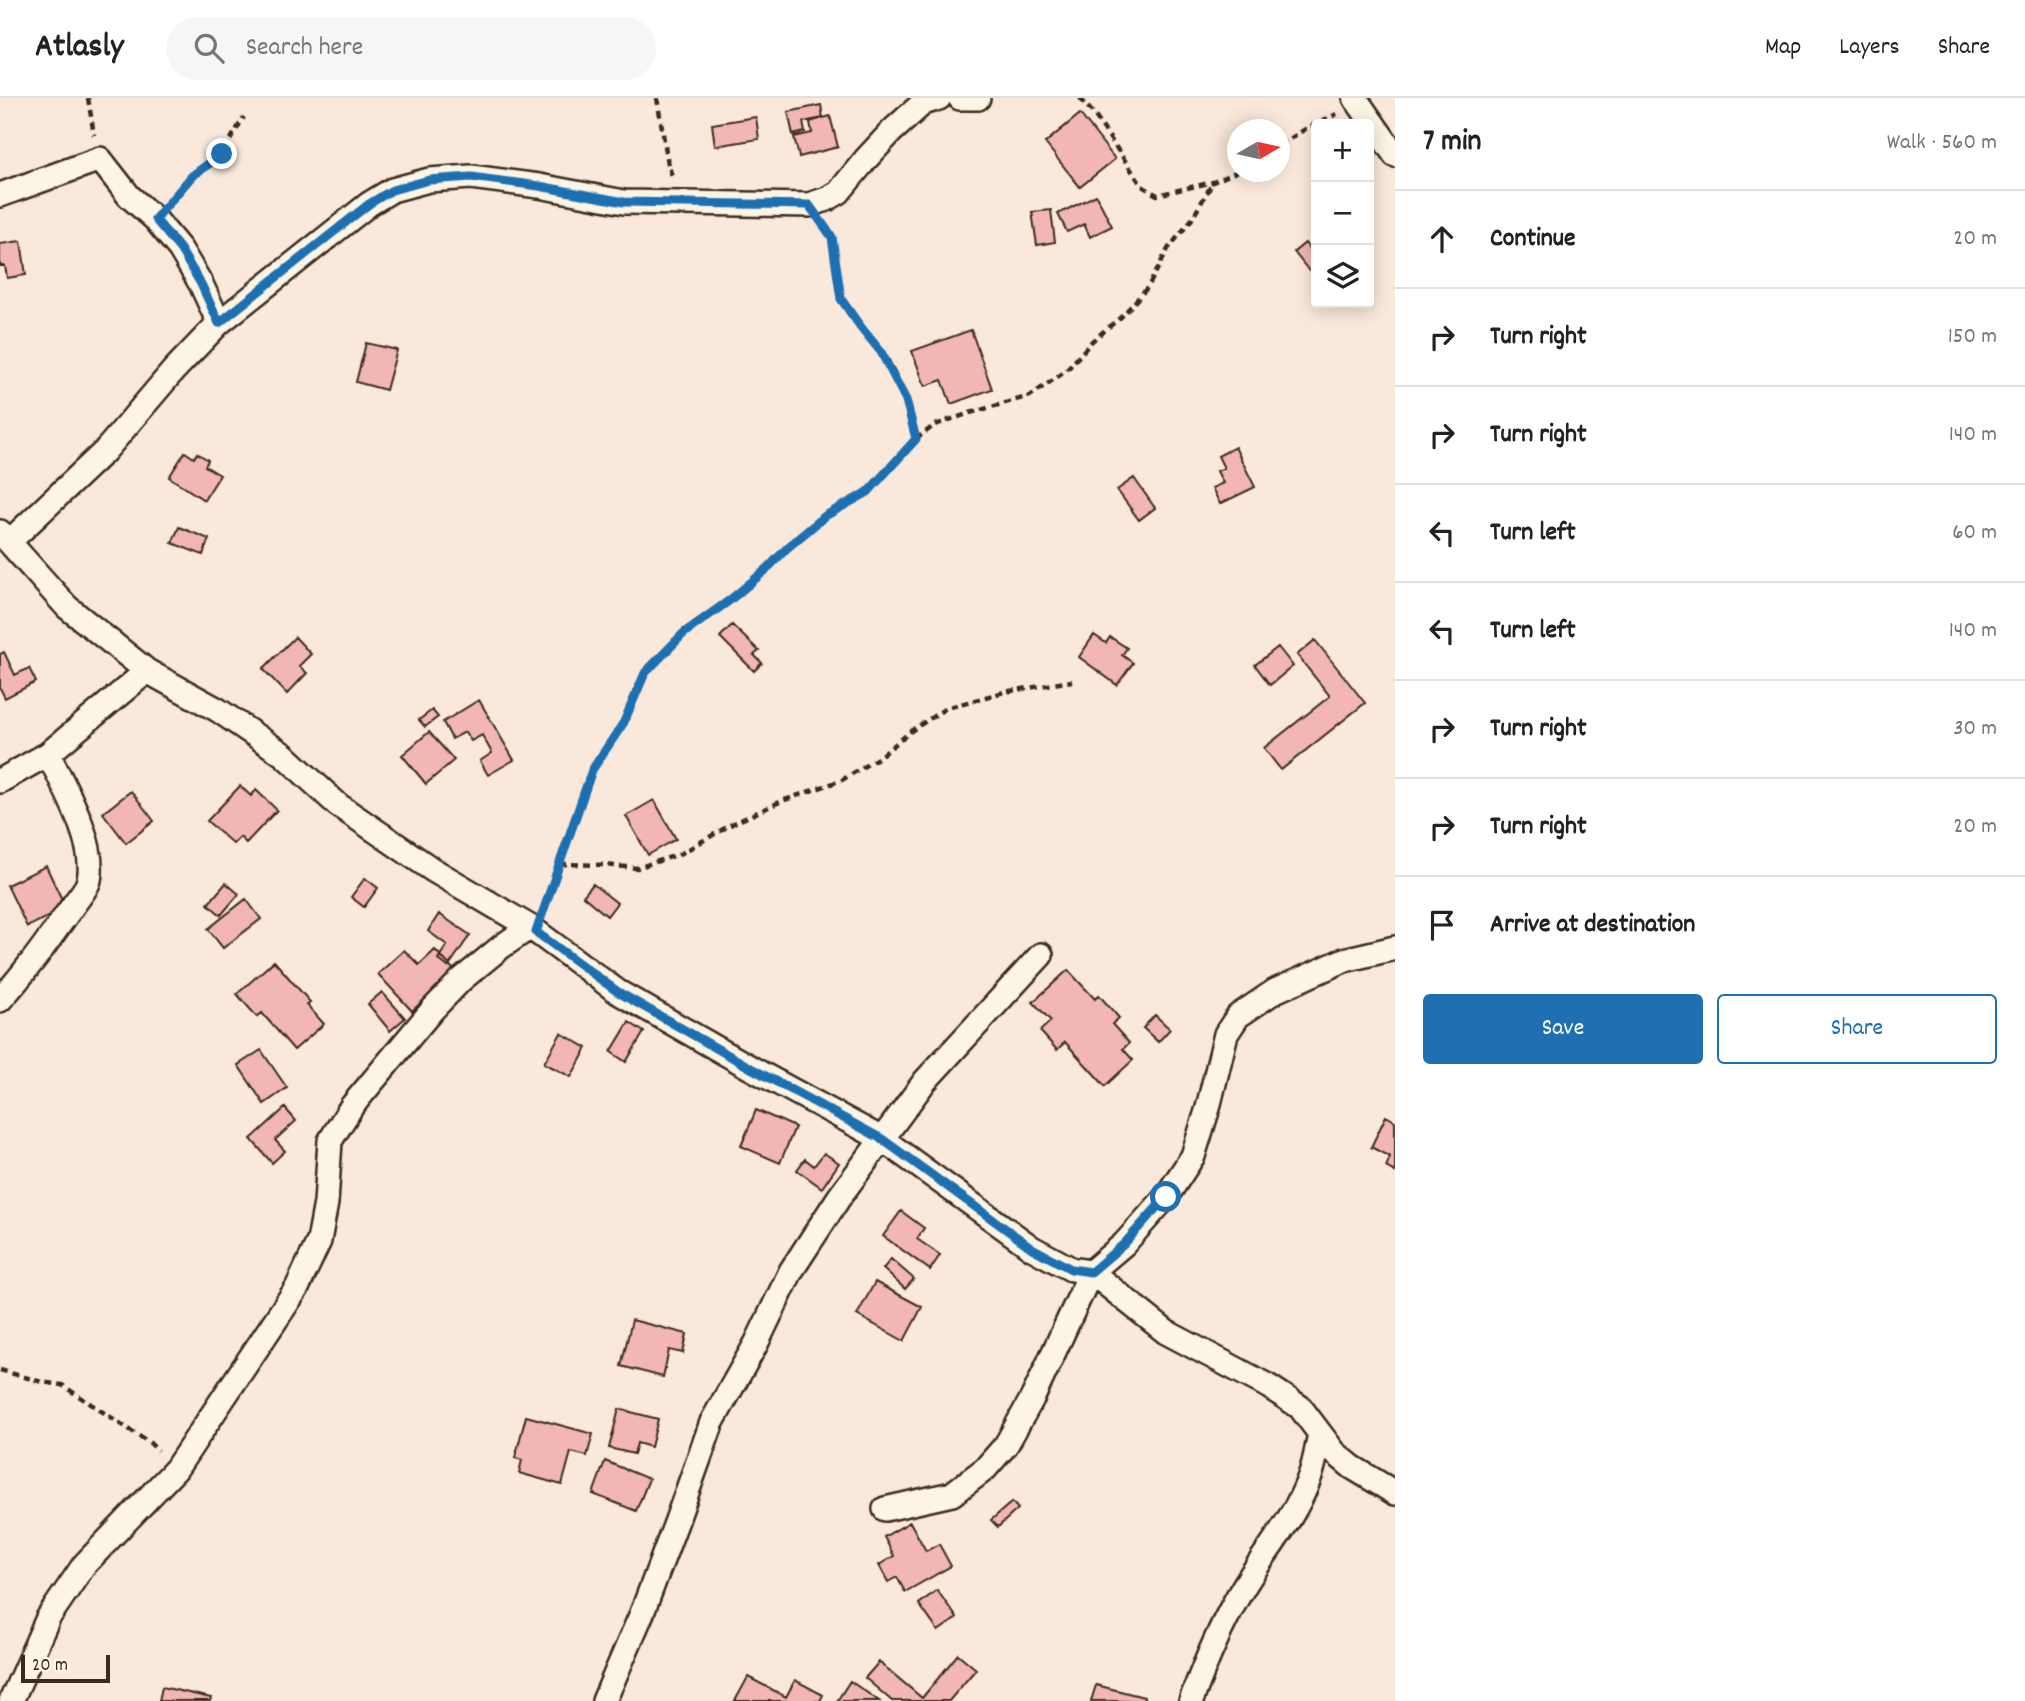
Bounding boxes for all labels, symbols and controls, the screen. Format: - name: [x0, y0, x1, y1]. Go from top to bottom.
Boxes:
- search box: [166, 17, 656, 80]
- text: Atlasly: [35, 25, 124, 72]
- icon: search: [190, 29, 228, 67]
- text: Search here: [246, 30, 363, 67]
- text: Map: [1765, 31, 1801, 65]
- text: Layers: [1839, 31, 1900, 65]
- text: Share: [1938, 31, 1990, 65]
- north arrow: [1227, 119, 1290, 182]
- map controls: [1311, 119, 1374, 308]
- button: +: [1311, 119, 1374, 182]
- text: 7 min: [1423, 122, 1481, 165]
- text: Walk · 560 m: [1887, 127, 1997, 160]
- route end: [206, 138, 237, 169]
- button: −: [1311, 182, 1374, 245]
- icon: ahead: [1423, 220, 1461, 258]
- text: Continue: [1490, 221, 1575, 258]
- text: 20 m: [1953, 223, 1997, 256]
- button: layers: [1311, 245, 1374, 308]
- icon: right: [1423, 318, 1461, 356]
- text: Turn right: [1490, 319, 1587, 356]
- text: 150 m: [1948, 321, 1997, 354]
- icon: right: [1423, 416, 1461, 454]
- text: Turn right: [1490, 417, 1587, 454]
- text: 140 m: [1949, 419, 1997, 452]
- icon: left: [1423, 514, 1461, 552]
- text: Turn left: [1490, 515, 1576, 552]
- text: 60 m: [1952, 517, 1997, 550]
- icon: left: [1423, 612, 1461, 650]
- text: Turn left: [1490, 613, 1576, 650]
- text: 140 m: [1949, 615, 1997, 648]
- icon: right: [1423, 710, 1461, 748]
- text: Turn right: [1490, 711, 1587, 748]
- text: 30 m: [1953, 713, 1997, 746]
- icon: right: [1423, 808, 1461, 846]
- text: Turn right: [1490, 809, 1587, 846]
- text: 20 m: [1953, 811, 1997, 844]
- icon: arrive: [1423, 906, 1461, 944]
- text: Arrive at destination: [1490, 907, 1695, 944]
- button: Save: [1423, 994, 1703, 1064]
- button: Share: [1717, 994, 1997, 1064]
- route start: [1150, 1181, 1181, 1212]
- scale bar: [21, 1652, 110, 1684]
- text: 20 m: [32, 1653, 68, 1680]

